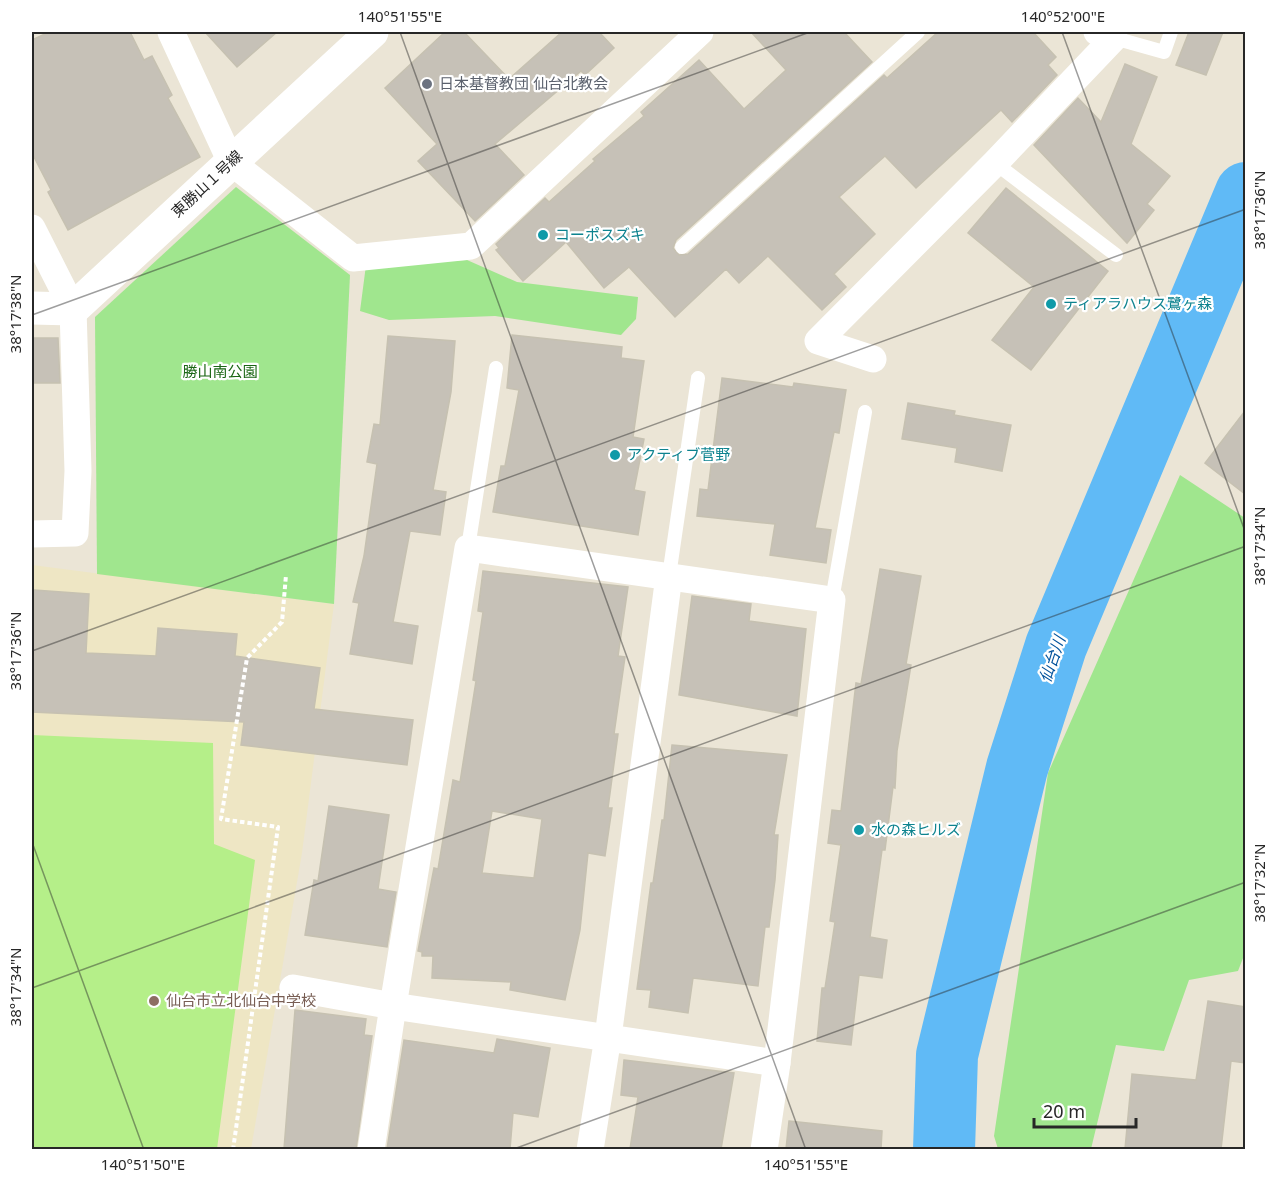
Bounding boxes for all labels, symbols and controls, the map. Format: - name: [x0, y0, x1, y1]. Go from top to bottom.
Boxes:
- text: 140°51'55"E: [358, 6, 442, 26]
- text: 140°52'00"E: [1021, 6, 1105, 26]
- place label: 日本基督教団 仙台北教会: [439, 73, 608, 93]
- marker: 日本基督教団 仙台北教会: [420, 77, 434, 91]
- street label: 東勝山１号線: [167, 145, 246, 221]
- text: 38°17'36"N: [1249, 171, 1269, 249]
- place label: コーポスズキ: [555, 224, 645, 244]
- marker: コーポスズキ: [536, 228, 550, 242]
- text: 38°17'38"N: [5, 275, 25, 353]
- place label: ティアラハウス鷺ヶ森: [1063, 293, 1212, 313]
- marker: ティアラハウス鷺ヶ森: [1044, 297, 1058, 311]
- park label: 勝山南公園: [182, 361, 258, 381]
- place label: アクティブ菅野: [627, 444, 730, 464]
- marker: アクティブ菅野: [608, 448, 622, 462]
- text: 38°17'34"N: [1249, 507, 1269, 585]
- text: 38°17'36"N: [5, 612, 25, 690]
- water label: 仙台川: [1034, 631, 1071, 685]
- place label: 水の森ヒルズ: [871, 819, 961, 839]
- marker: 水の森ヒルズ: [852, 823, 866, 837]
- text: 38°17'32"N: [1249, 844, 1269, 922]
- text: 38°17'34"N: [5, 948, 25, 1026]
- place label: 仙台市立北仙台中学校: [166, 990, 316, 1010]
- marker: 仙台市立北仙台中学校: [147, 994, 161, 1008]
- scale bar: [1034, 1091, 1136, 1129]
- text: 20 m: [1043, 1099, 1085, 1123]
- text: 140°51'50"E: [101, 1154, 185, 1174]
- text: 140°51'55"E: [764, 1154, 848, 1174]

